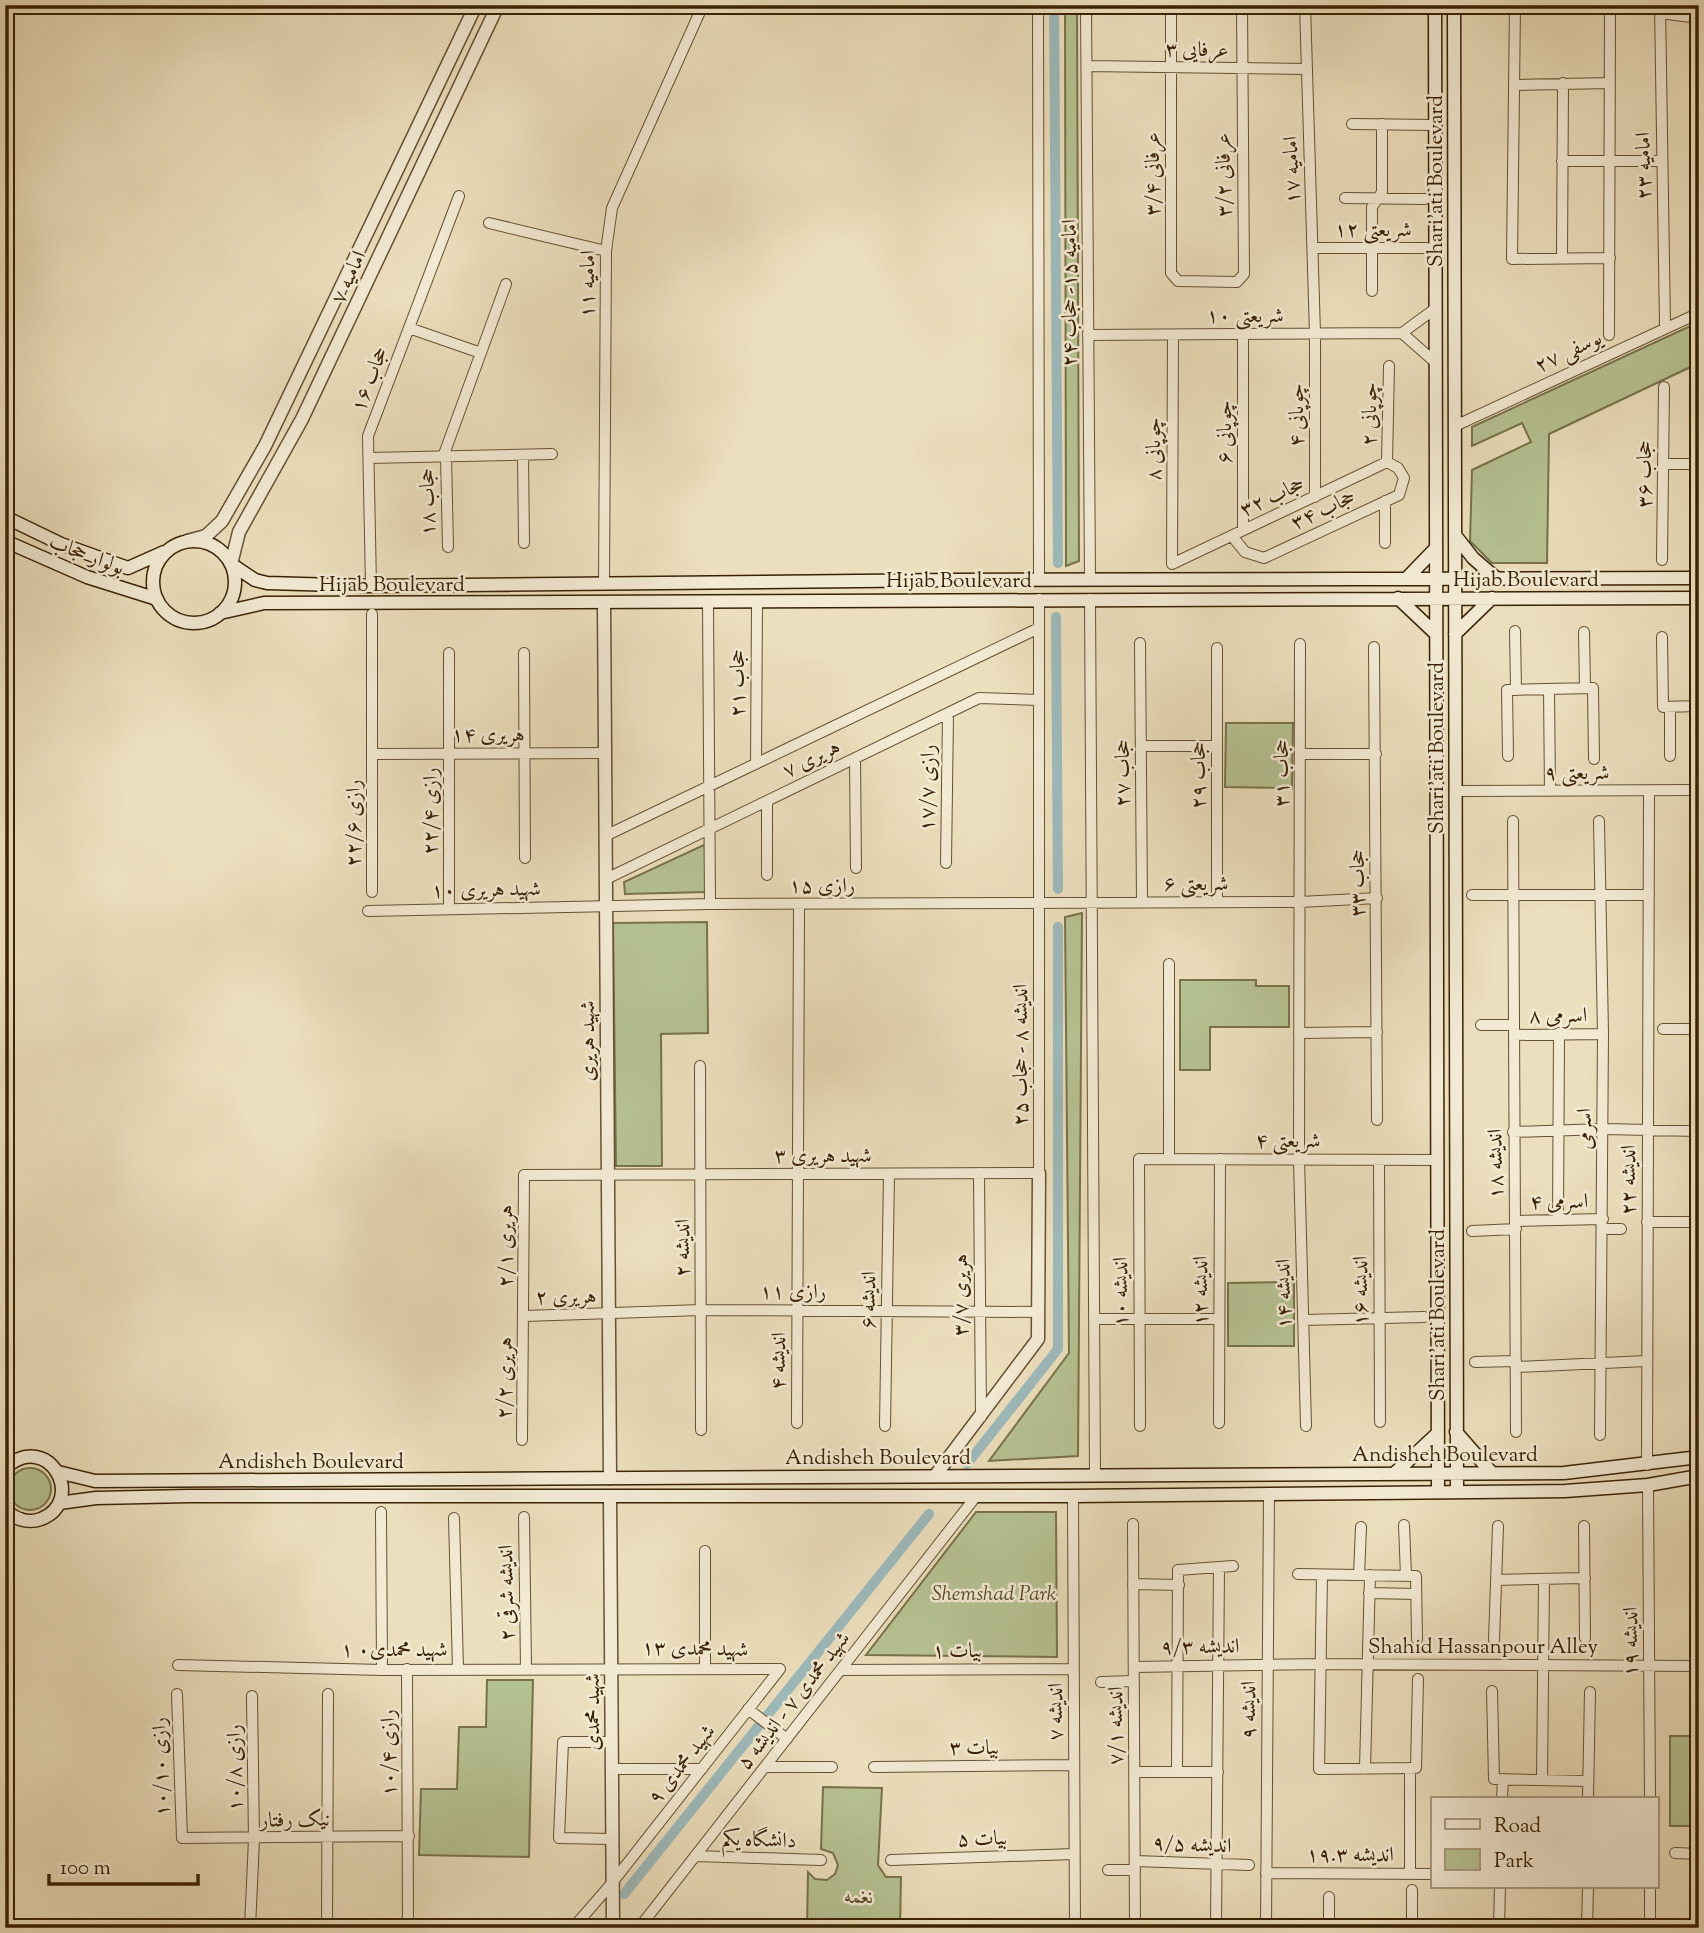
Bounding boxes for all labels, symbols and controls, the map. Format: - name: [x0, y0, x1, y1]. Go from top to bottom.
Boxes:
- street label: عرفایی ۳: [1165, 35, 1229, 67]
- street label: Shari'ati Boulevard: [1422, 95, 1452, 267]
- street label: عرفانی ۳/۴: [1139, 132, 1169, 216]
- street label: امامیه ۲۳: [1629, 132, 1661, 200]
- street label: عرفانی ۳/۲: [1209, 133, 1241, 217]
- street label: امامیه ۱۷: [1277, 136, 1309, 204]
- street label: شریعتی ۱۲: [1334, 216, 1412, 246]
- street label: امامیه ۱۵- حجاب ۲۴: [1056, 219, 1086, 367]
- street label: امامیه ۷: [324, 246, 375, 309]
- street label: امامیه ۱۱: [573, 250, 605, 318]
- street label: شریعتی ۱۰: [1206, 302, 1284, 332]
- street label: یوسفی ۲۷: [1530, 324, 1608, 381]
- street label: حجاب ۱۶: [345, 343, 397, 417]
- street label: چوپانی ۲: [1355, 382, 1387, 446]
- street label: چوپانی ۴: [1283, 383, 1313, 447]
- street label: چوپانی ۶: [1211, 400, 1241, 464]
- street label: چوپانی ۸: [1140, 417, 1170, 481]
- street label: حجاب ۳۶: [1631, 440, 1661, 508]
- street label: حجاب ۱۸: [413, 468, 445, 536]
- street label: حجاب ۳۲: [1236, 470, 1310, 526]
- street label: حجاب ۳۴: [1287, 483, 1361, 539]
- street label: بولوار حجاب: [44, 528, 128, 584]
- street label: Hijab Boulevard: [1453, 566, 1599, 596]
- street label: Hijab Boulevard: [886, 567, 1032, 597]
- street label: Hijab Boulevard: [319, 571, 465, 601]
- street label: حجاب ۲۱: [724, 649, 754, 717]
- street label: Shari'ati Boulevard: [1423, 662, 1453, 834]
- street label: هریری ۱۴: [451, 721, 525, 751]
- street label: هریری ۷: [778, 733, 846, 787]
- street label: حجاب ۲۷: [1109, 739, 1139, 807]
- street label: حجاب ۳۱: [1268, 739, 1298, 807]
- street label: حجاب ۲۹: [1185, 741, 1215, 809]
- street label: رازی ۱۷/۷: [913, 744, 945, 832]
- street label: شریعتی ۹: [1544, 759, 1610, 789]
- street label: رازی ۲۲/۴: [417, 767, 447, 855]
- street label: رازی ۲۲/۶: [340, 779, 370, 867]
- street label: حجاب ۳۳: [1344, 849, 1374, 917]
- street label: شریعتی ۶: [1163, 870, 1229, 900]
- street label: رازی ۱۵: [789, 872, 855, 902]
- street label: شهید هریری ۱۰: [431, 875, 541, 907]
- street label: اندیشه ۸ - حجاب ۲۵: [1007, 984, 1037, 1126]
- street label: شهید هریری: [574, 1001, 604, 1081]
- street label: اسرمی ۸: [1529, 1001, 1587, 1033]
- street label: اسرمی: [1571, 1108, 1601, 1150]
- street label: شریعتی ۴: [1255, 1127, 1321, 1157]
- street label: اندیشه ۱۸: [1481, 1129, 1513, 1199]
- street label: شهید هریری ۳: [774, 1142, 872, 1172]
- street label: اندیشه ۲۲: [1615, 1145, 1645, 1215]
- street label: اسرمی ۴: [1530, 1187, 1588, 1219]
- street label: هریری ۲/۱: [492, 1205, 522, 1287]
- street label: اندیشه ۲: [669, 1219, 699, 1277]
- street label: Shari'ati Boulevard: [1424, 1229, 1454, 1401]
- street label: هریری ۳/۷: [947, 1254, 977, 1336]
- street label: اندیشه ۱۲: [1187, 1256, 1217, 1326]
- street label: اندیشه ۱۶: [1347, 1256, 1377, 1326]
- street label: اندیشه ۱۰: [1107, 1257, 1137, 1327]
- street label: اندیشه ۱۴: [1269, 1259, 1301, 1329]
- street label: اندیشه ۶: [854, 1271, 886, 1329]
- street label: رازی ۱۱: [760, 1278, 826, 1308]
- street label: هریری ۲: [535, 1282, 597, 1314]
- street label: اندیشه ۴: [764, 1332, 796, 1390]
- street label: هریری ۲/۲: [490, 1337, 522, 1419]
- street label: Andisheh Boulevard: [1352, 1441, 1538, 1471]
- street label: Andisheh Boulevard: [785, 1444, 971, 1474]
- street label: Andisheh Boulevard: [218, 1448, 404, 1478]
- street label: اندیشه شرقی ۲: [492, 1545, 524, 1641]
- park label: Shemshad Park: [932, 1580, 1057, 1610]
- street label: اندیشه ۱۹: [1617, 1607, 1647, 1677]
- street label: شهید محمدی ۷ - اندیشه ۵: [731, 1626, 858, 1777]
- street label: اندیشه ۹/۳: [1160, 1632, 1240, 1664]
- street label: Shahid Hassanpour Alley: [1368, 1633, 1598, 1663]
- street label: شهید محمدی ۱۳: [641, 1634, 749, 1666]
- street label: شهید محمدی۰ ۱: [341, 1636, 447, 1666]
- street label: بیات ۱: [932, 1637, 982, 1667]
- street label: شهید محمدی: [579, 1673, 609, 1751]
- street label: اندیشه ۹: [1235, 1681, 1265, 1739]
- street label: اندیشه ۷: [1042, 1683, 1072, 1741]
- street label: اندیشه ۷/۱: [1102, 1687, 1132, 1765]
- street label: رازی ۱۰/۴: [374, 1709, 406, 1797]
- street label: رازی ۱۰/۱۰: [145, 1717, 179, 1817]
- street label: شهید محمدی ۹: [642, 1719, 723, 1812]
- street label: رازی ۱۰/۸: [220, 1724, 252, 1812]
- street label: بیات ۳: [949, 1734, 999, 1764]
- legend: [1431, 1797, 1658, 1888]
- street label: نیک رفتار: [258, 1805, 331, 1837]
- text: Road: [1494, 1812, 1541, 1842]
- street label: بیات ۵: [957, 1824, 1007, 1856]
- street label: دانشگاه یکم: [721, 1825, 797, 1860]
- street label: اندیشه ۹/۵: [1152, 1830, 1232, 1862]
- street label: اندیشه ۱۹.۳: [1306, 1841, 1394, 1871]
- scale bar: [49, 1842, 198, 1886]
- text: Park: [1494, 1847, 1535, 1877]
- text: 100 m: [60, 1854, 111, 1884]
- park label: نغمه: [844, 1883, 874, 1913]

